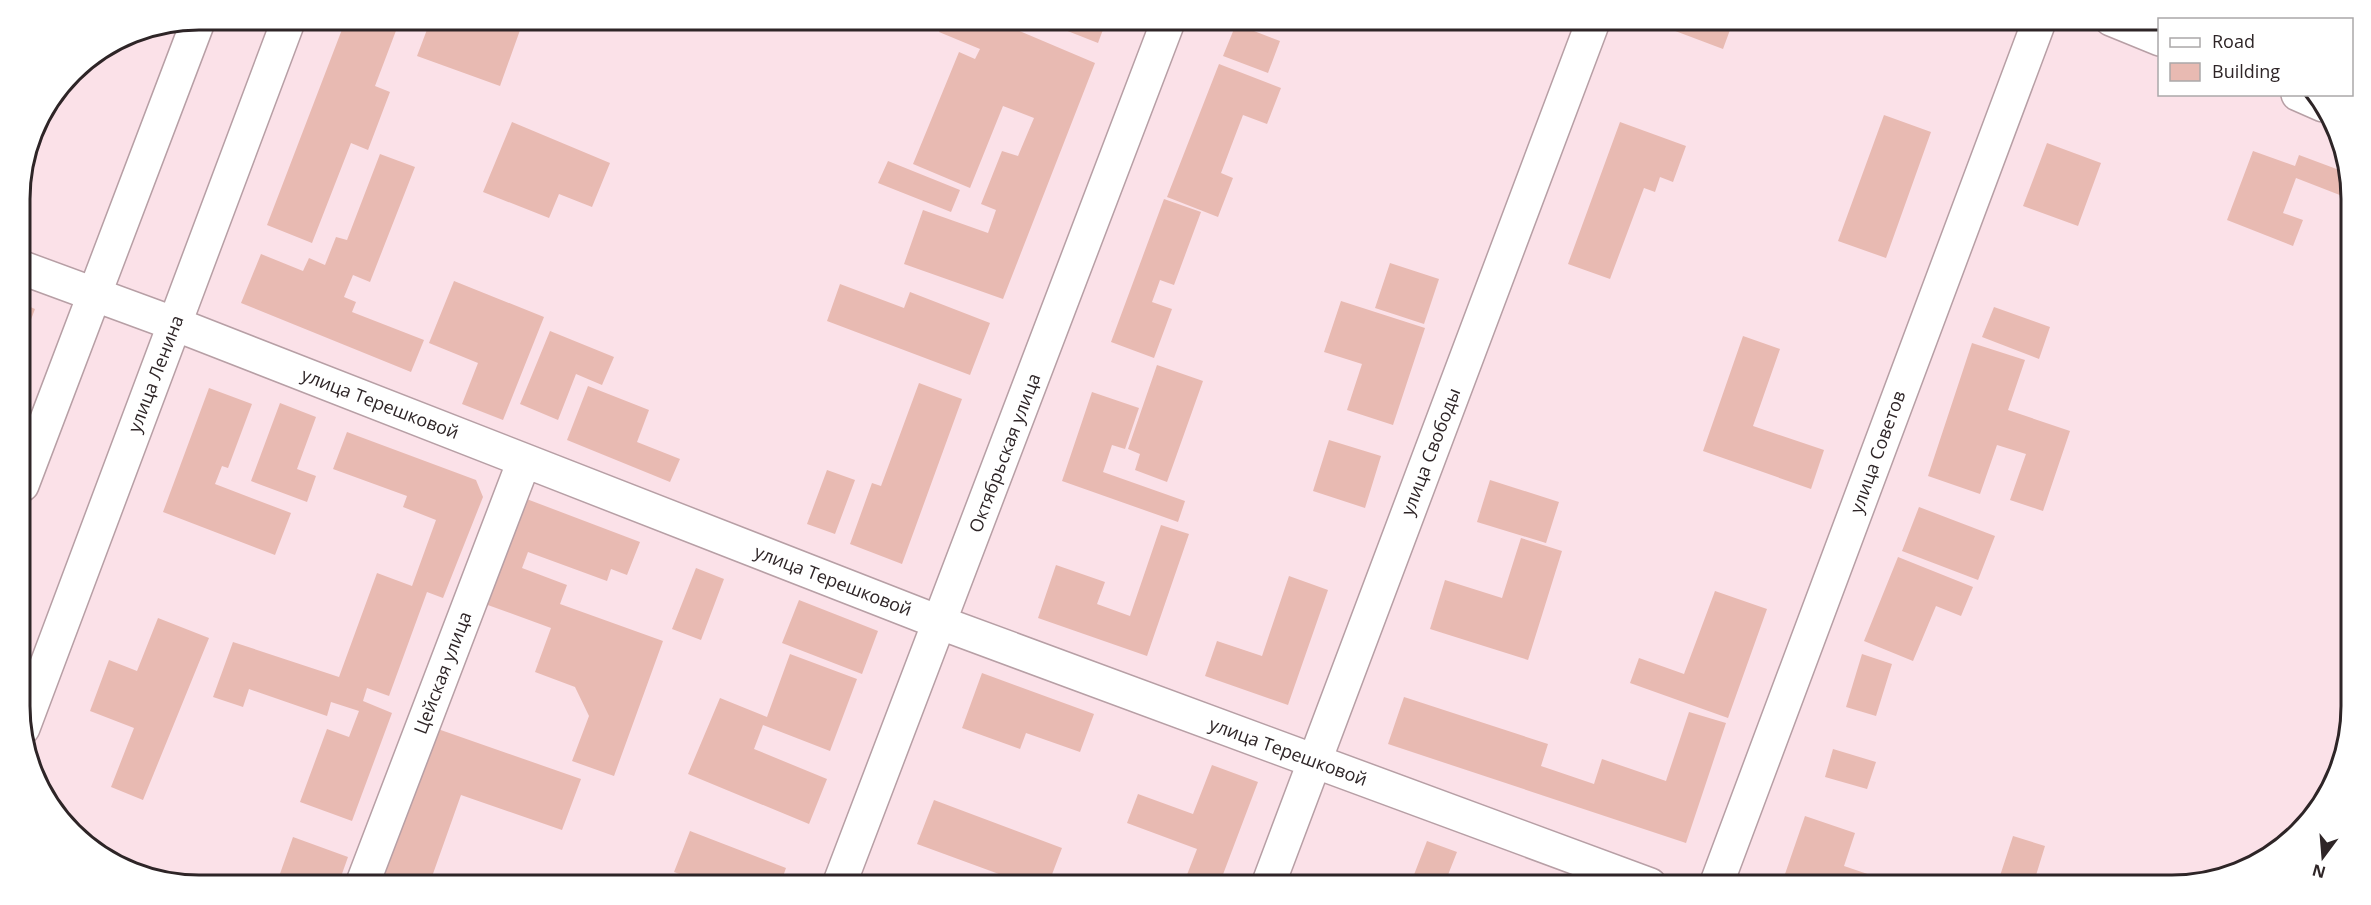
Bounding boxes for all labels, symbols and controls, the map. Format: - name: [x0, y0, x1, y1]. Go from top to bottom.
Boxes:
- legend: [2158, 18, 2353, 96]
- text: Road: [2212, 29, 2255, 53]
- text: Building: [2212, 59, 2280, 83]
- street label: улица Ленина: [122, 312, 188, 436]
- street label: улица Терешковой: [298, 362, 462, 444]
- street label: Октябрьская улица: [963, 370, 1045, 536]
- street label: улица Свободы: [1395, 384, 1465, 519]
- street label: улица Советов: [1844, 387, 1910, 516]
- street label: улица Терешковой: [751, 539, 915, 621]
- street label: Цейская улица: [408, 608, 476, 737]
- street label: улица Терешковой: [1206, 711, 1371, 791]
- north arrow: [2293, 827, 2353, 887]
- text: N: [2310, 859, 2328, 884]

